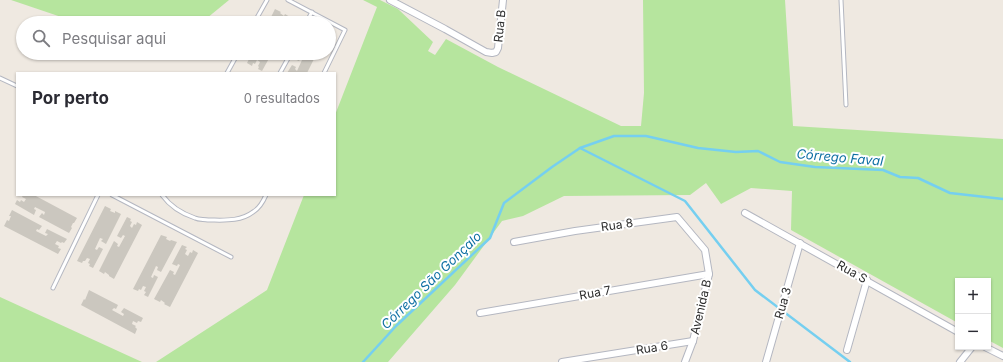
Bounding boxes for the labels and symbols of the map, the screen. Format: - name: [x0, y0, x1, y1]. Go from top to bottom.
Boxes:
- street label: Rua B: [490, 9, 509, 43]
- water label: Córrego Faval: [796, 145, 885, 169]
- street label: Rua 8: [600, 215, 634, 234]
- water label: Córrego São Gonçalo: [377, 228, 485, 332]
- street label: Rua S: [834, 257, 870, 286]
- street label: Avenida B: [687, 278, 714, 336]
- street label: Rua 7: [578, 282, 612, 303]
- street label: Rua 3: [771, 285, 794, 320]
- street label: Rua 6: [635, 338, 669, 357]

